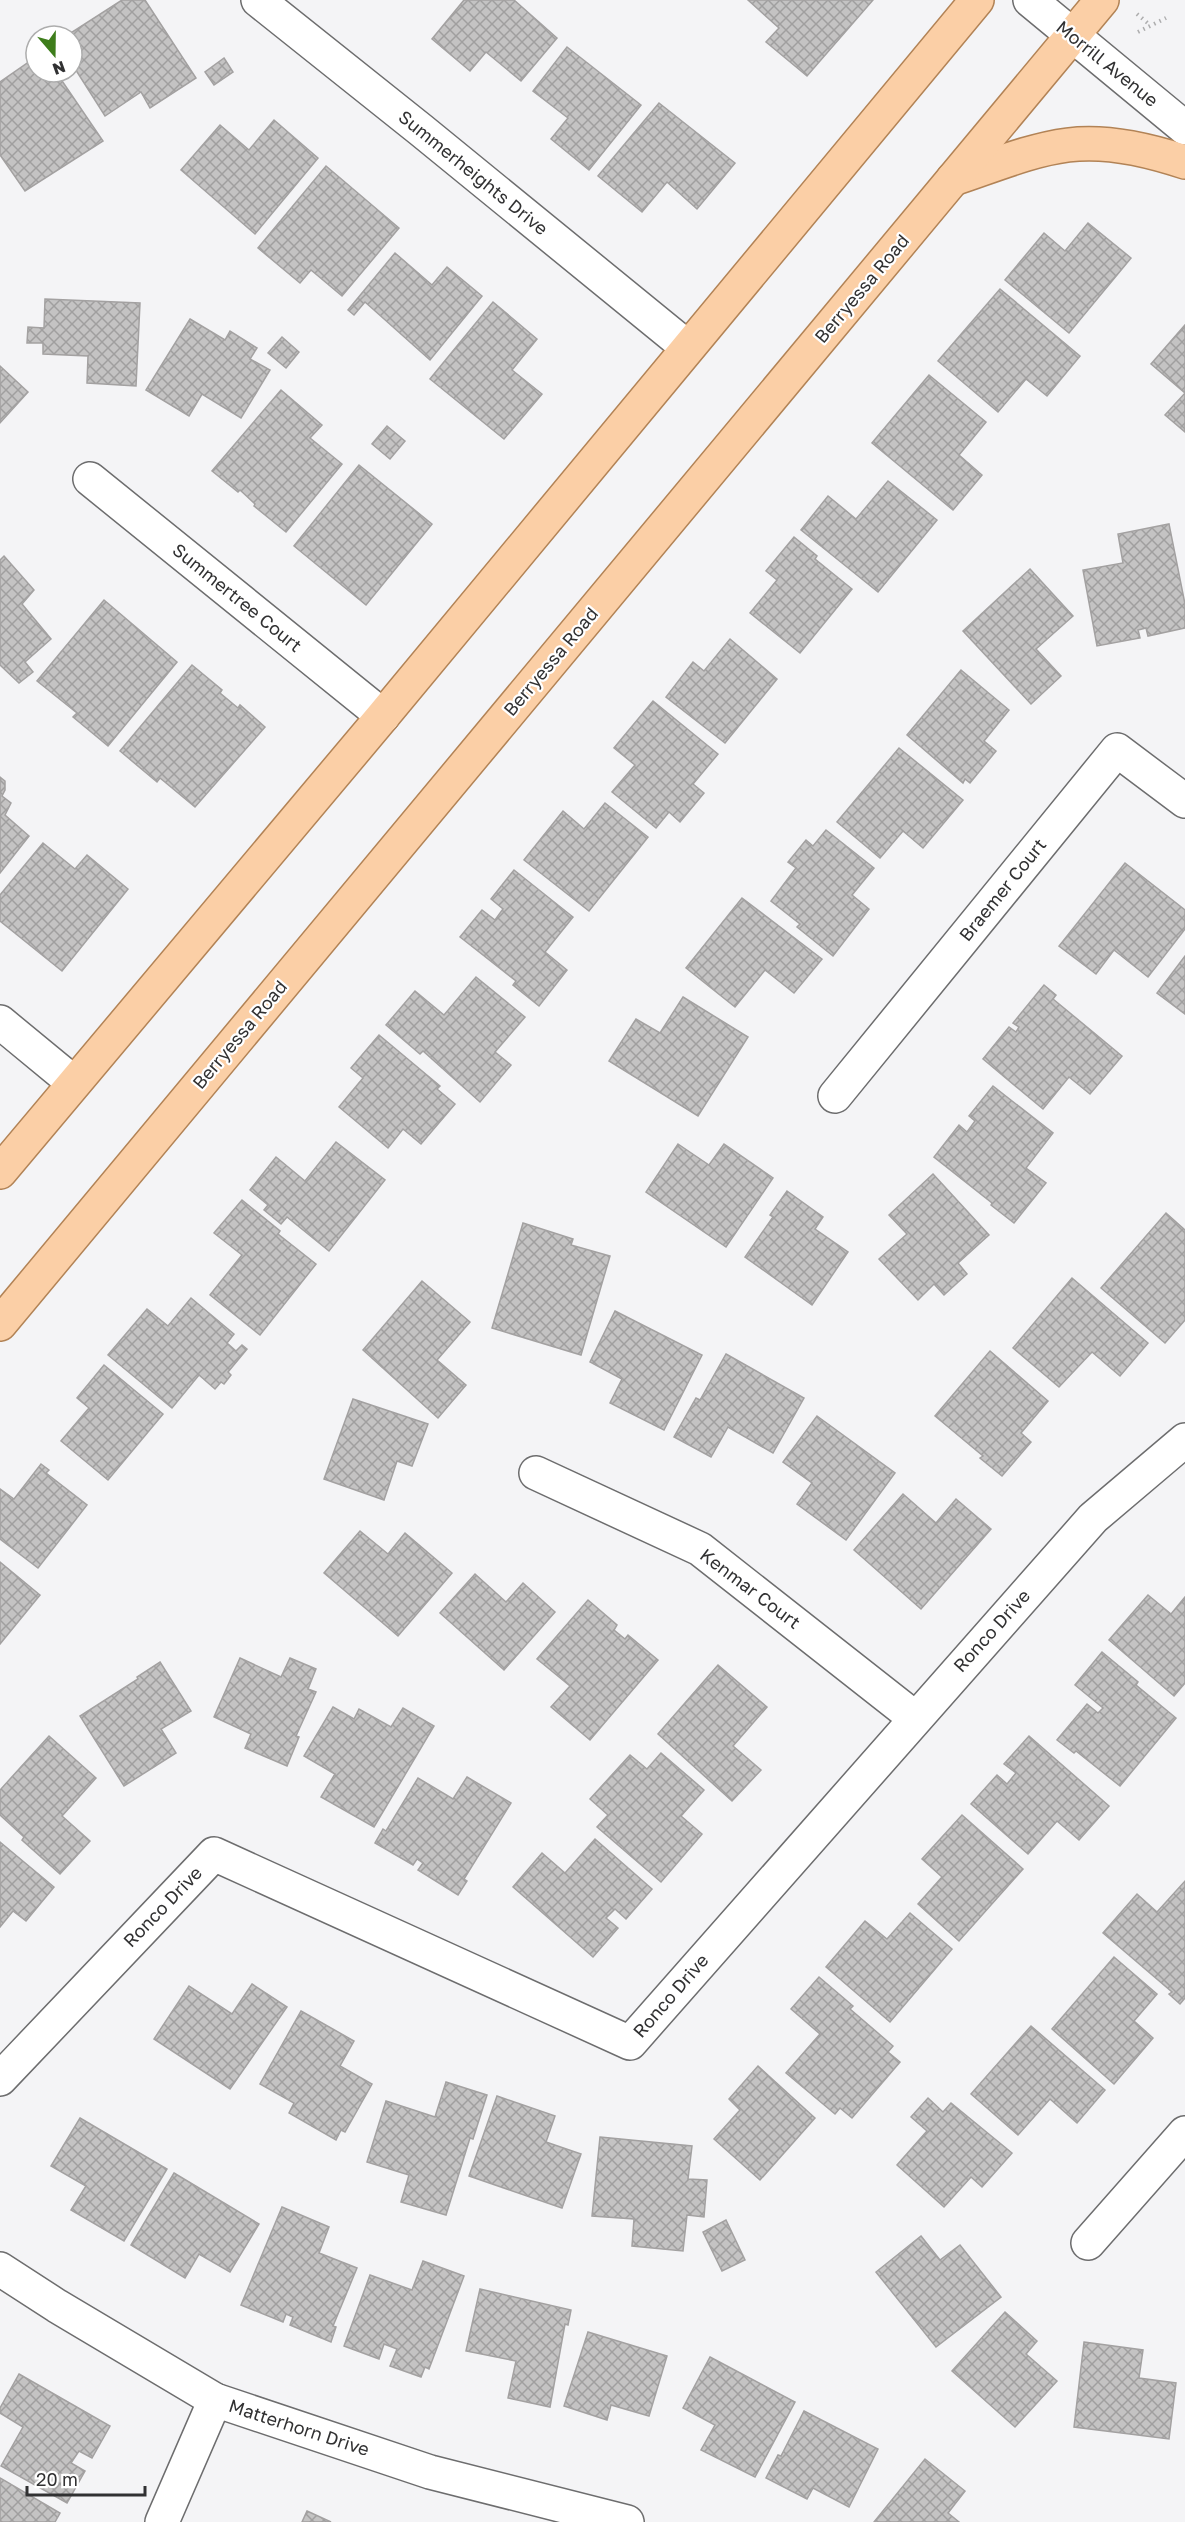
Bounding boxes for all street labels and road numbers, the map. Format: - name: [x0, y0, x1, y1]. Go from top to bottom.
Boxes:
- street label: Morrill Avenue: [1052, 15, 1163, 111]
- street label: Summerheights Drive: [394, 105, 553, 239]
- street label: Berryessa Road: [809, 230, 913, 347]
- street label: Summertree Court: [169, 538, 307, 656]
- street label: Berryessa Road: [498, 603, 602, 720]
- street label: Braemer Court: [954, 834, 1050, 945]
- street label: Berryessa Road: [187, 976, 291, 1093]
- street label: Kenmar Court: [696, 1543, 805, 1633]
- street label: Ronco Drive: [948, 1584, 1034, 1676]
- street label: Ronco Drive: [118, 1861, 206, 1951]
- street label: Ronco Drive: [628, 1949, 713, 2042]
- street label: Matterhorn Drive: [226, 2394, 372, 2460]

